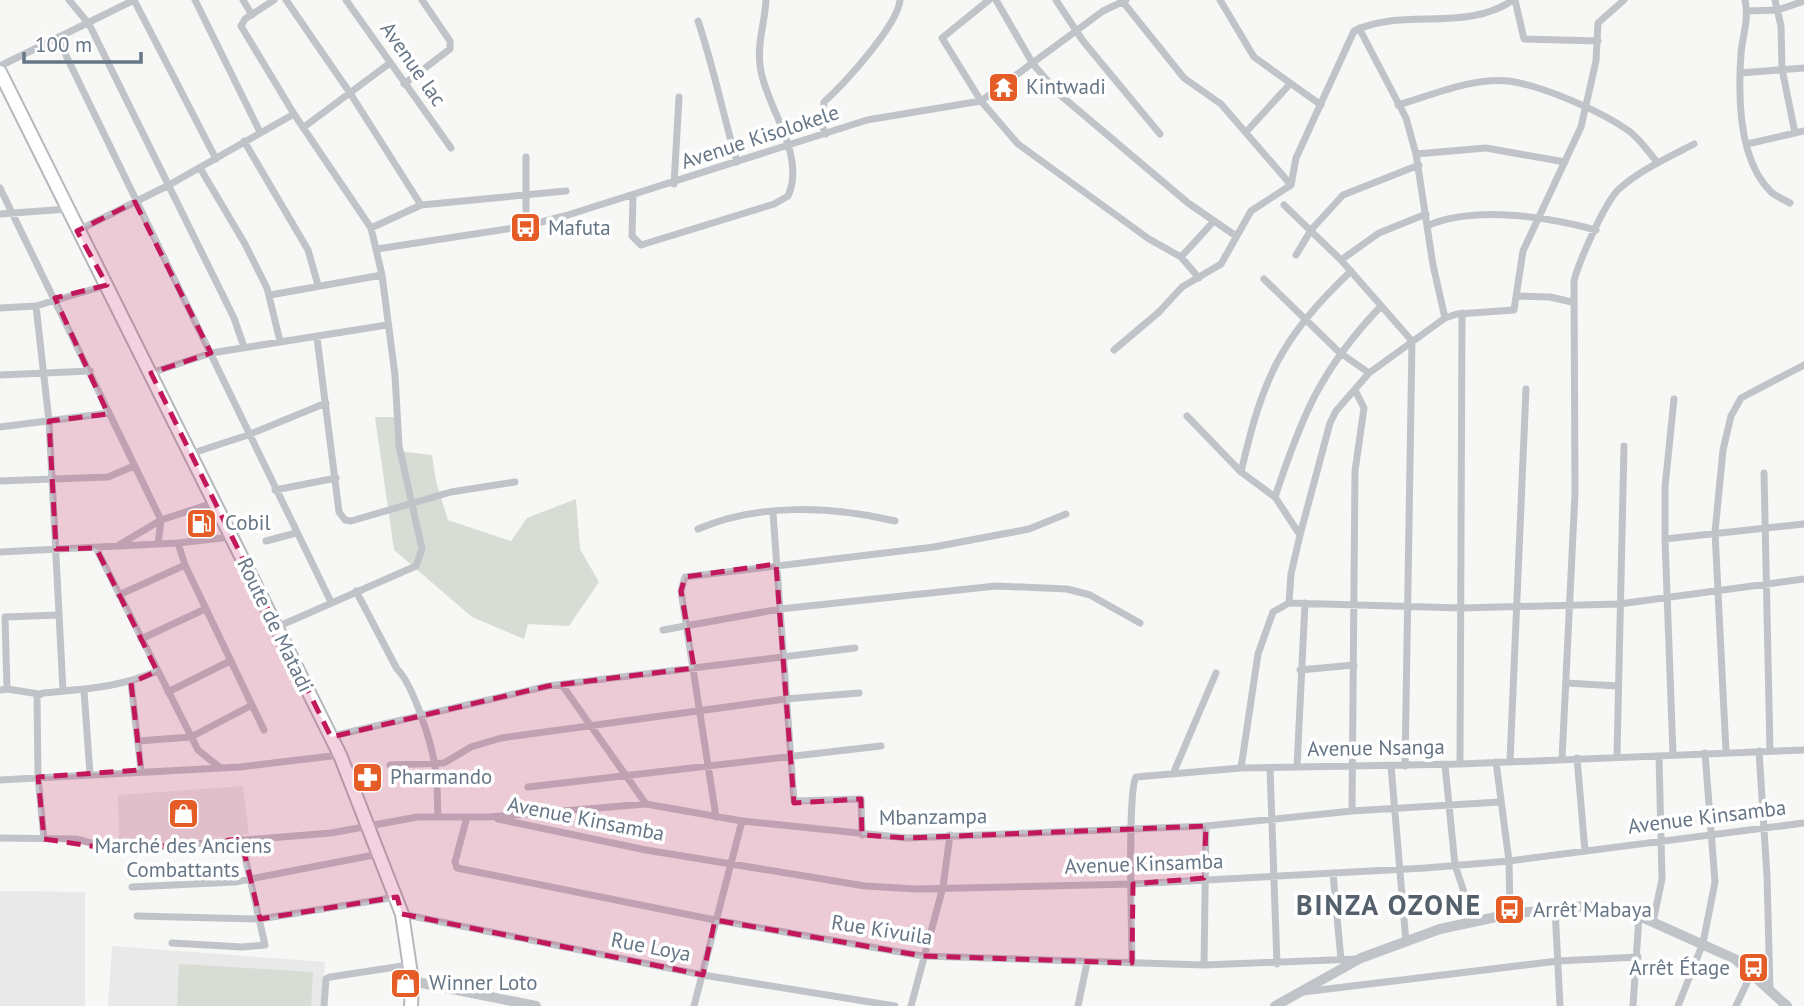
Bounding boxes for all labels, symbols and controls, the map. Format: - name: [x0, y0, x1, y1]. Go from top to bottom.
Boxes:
- street label: Avenue lac: [374, 16, 452, 111]
- scale bar: [24, 21, 142, 65]
- text: 100 m: [35, 31, 92, 58]
- temple icon: Kintwadi: [986, 70, 1020, 104]
- place label: Kintwadi: [1026, 73, 1106, 100]
- street label: Avenue Kisolokele: [678, 98, 842, 175]
- bus stop icon: Mafuta: [508, 211, 542, 245]
- place label: Mafuta: [548, 214, 611, 241]
- fuel station icon: Cobil: [185, 506, 219, 540]
- place label: Cobil: [225, 509, 271, 536]
- street label: Route de Matadi: [231, 553, 320, 696]
- street label: Avenue Nsanga: [1307, 733, 1445, 762]
- pharmacy icon: Pharmando: [350, 760, 384, 794]
- place label: Pharmando: [390, 763, 492, 790]
- street label: Avenue Kinsamba: [505, 790, 667, 847]
- street label: Avenue Kinsamba: [1626, 793, 1788, 840]
- shop icon: Marché des Anciens Combattants: [166, 797, 200, 831]
- street label: Mbanzampa: [879, 802, 987, 831]
- place label: Marché des Anciens Combattants: [94, 832, 272, 883]
- street label: Avenue Kinsamba: [1064, 847, 1224, 880]
- district label: BINZA OZONE: [1296, 886, 1482, 923]
- bus stop icon: Arrêt Mabaya: [1493, 893, 1527, 927]
- place label: Arrêt Mabaya: [1533, 896, 1652, 923]
- street label: Rue Kivuila: [830, 908, 935, 951]
- street label: Rue Loya: [609, 926, 693, 967]
- bus stop icon: Arrêt Étage: [1736, 951, 1770, 985]
- place label: Arrêt Étage: [1629, 954, 1730, 981]
- shop icon: Winner Loto: [389, 966, 423, 1000]
- place label: Winner Loto: [429, 969, 537, 996]

